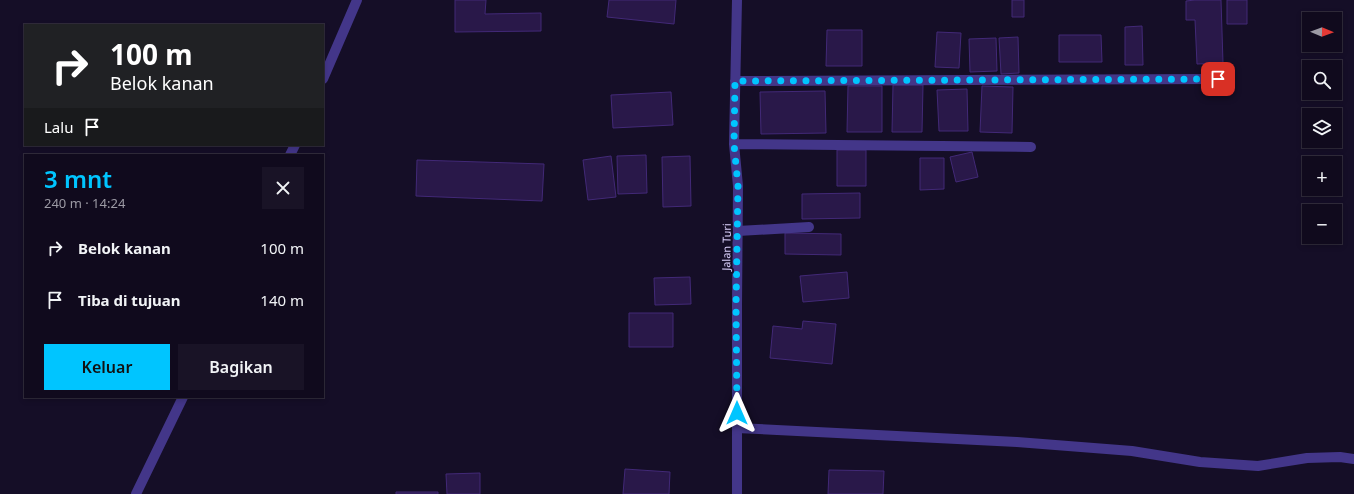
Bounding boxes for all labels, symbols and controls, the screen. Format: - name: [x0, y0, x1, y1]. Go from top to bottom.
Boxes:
- north arrow: [1302, 12, 1342, 52]
- map controls: [1302, 12, 1342, 244]
- text: 100 m: [110, 35, 193, 73]
- icon: right: [44, 40, 96, 92]
- button: search: [1302, 60, 1342, 100]
- pin: [1201, 62, 1235, 96]
- icon: arrive: [1207, 68, 1229, 90]
- text: Belok kanan: [110, 71, 214, 95]
- button: layers: [1302, 108, 1342, 148]
- icon: arrive: [81, 116, 103, 138]
- text: Lalu: [44, 117, 73, 137]
- button: +: [1302, 156, 1342, 196]
- text: 3 mnt: [44, 162, 112, 195]
- button: close: [262, 167, 304, 209]
- text: 240 m · 14:24: [44, 194, 125, 212]
- button: −: [1302, 204, 1342, 244]
- street label: Jalan Turi: [718, 223, 734, 272]
- icon: right: [44, 237, 66, 259]
- text: Belok kanan: [78, 238, 171, 258]
- text: 100 m: [260, 238, 304, 258]
- icon: arrive: [44, 289, 66, 311]
- text: Tiba di tujuan: [78, 290, 181, 310]
- text: 140 m: [260, 290, 304, 310]
- button: Keluar: [44, 344, 170, 390]
- button: Bagikan: [178, 344, 304, 390]
- position arrow: [716, 392, 758, 434]

